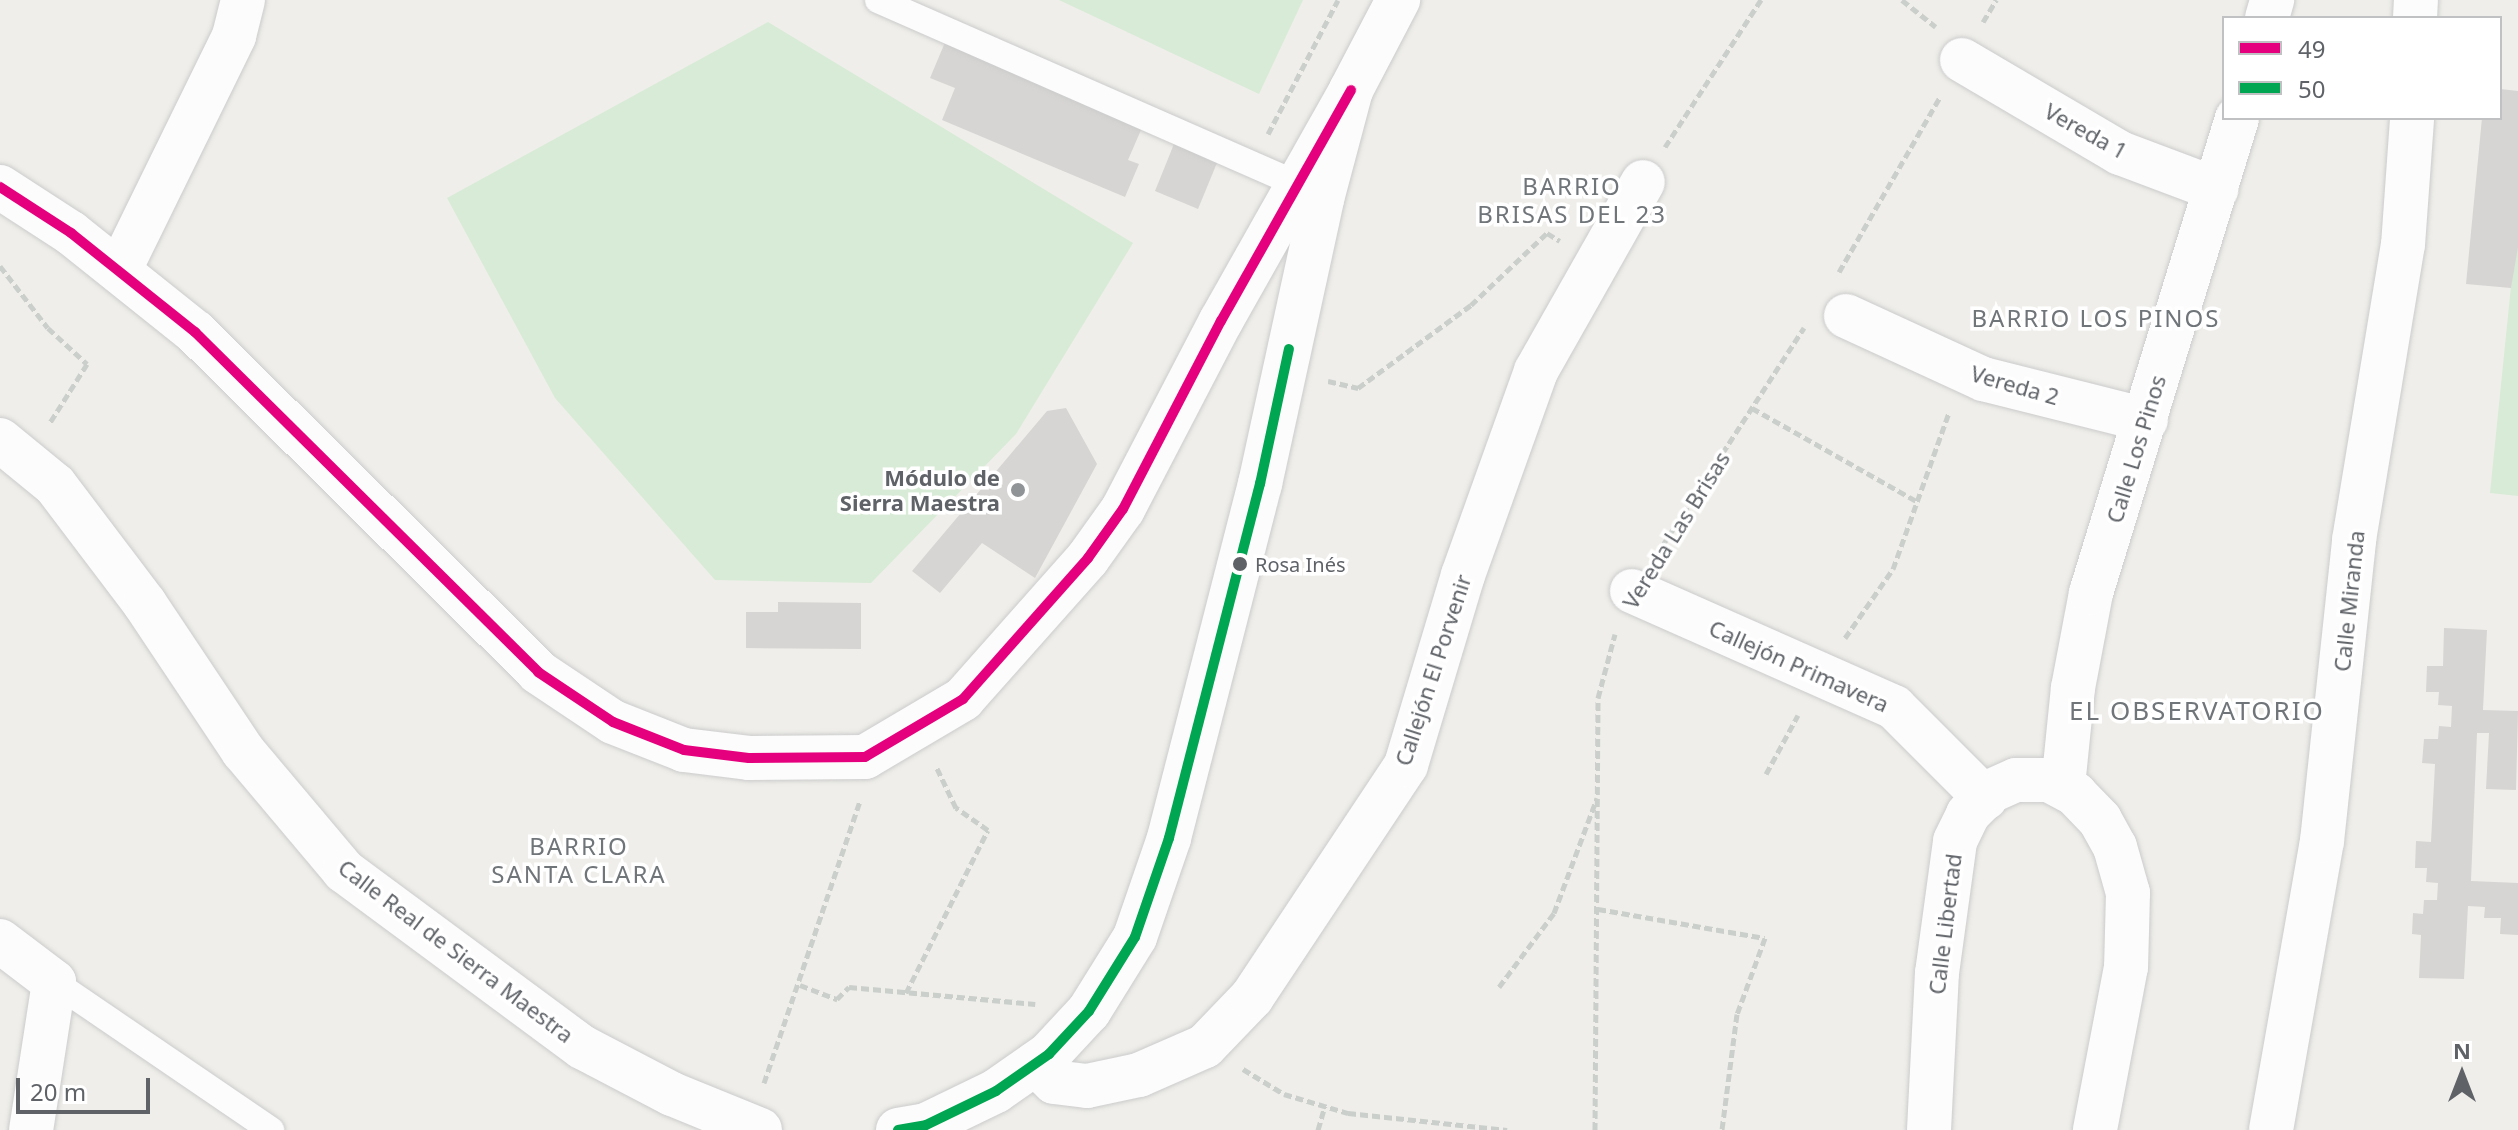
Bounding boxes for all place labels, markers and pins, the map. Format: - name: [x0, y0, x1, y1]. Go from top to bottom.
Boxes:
- place label: Módulo de Sierra Maestra: [840, 464, 1000, 516]
- marker: Módulo de Sierra Maestra: [1007, 479, 1029, 501]
- place label: Rosa Inés: [1255, 552, 1346, 576]
- marker: Rosa Inés: [1232, 556, 1248, 572]

